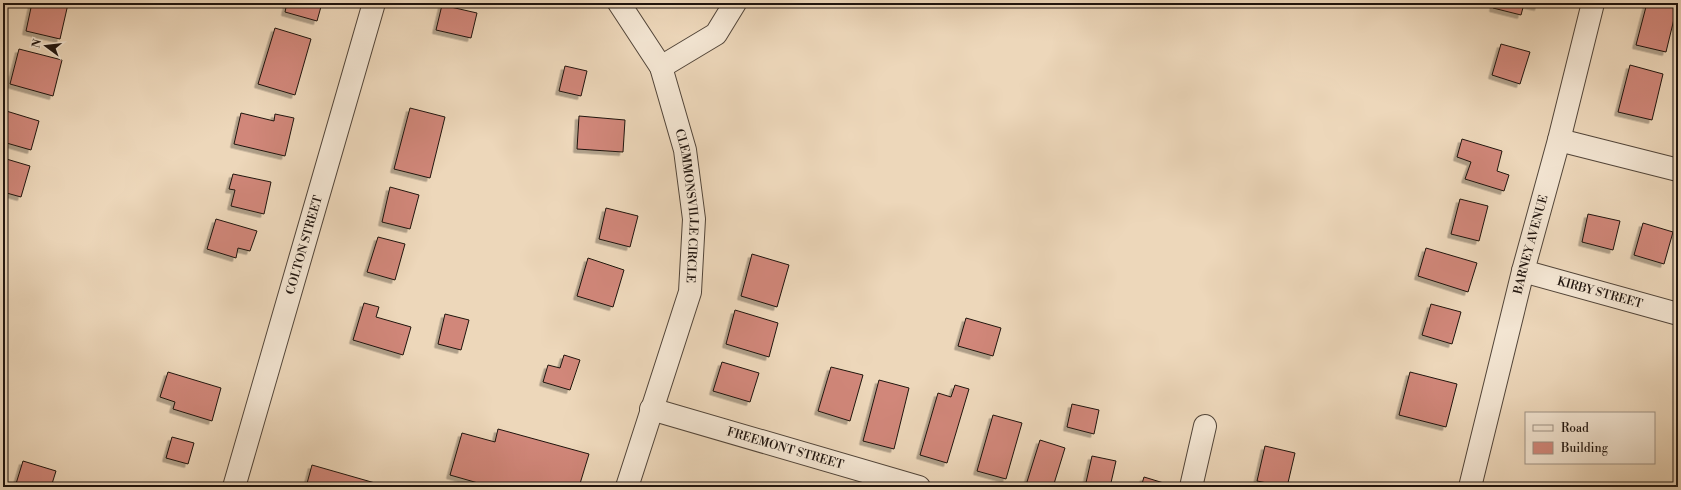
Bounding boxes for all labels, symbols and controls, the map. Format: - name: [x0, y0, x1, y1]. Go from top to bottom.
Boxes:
- north arrow: [26, 26, 66, 66]
- text: N: [29, 37, 45, 50]
- street label: CLEMMONSVILLE CIRCLE: [671, 127, 701, 284]
- street label: COLTON STREET: [283, 193, 326, 296]
- street label: BARNEY AVENUE: [1510, 193, 1552, 297]
- street label: KIRBY STREET: [1555, 274, 1645, 312]
- legend: [1525, 412, 1655, 464]
- text: Road: [1561, 421, 1589, 436]
- street label: FREEMONT STREET: [725, 425, 846, 473]
- text: Building: [1560, 441, 1609, 456]

